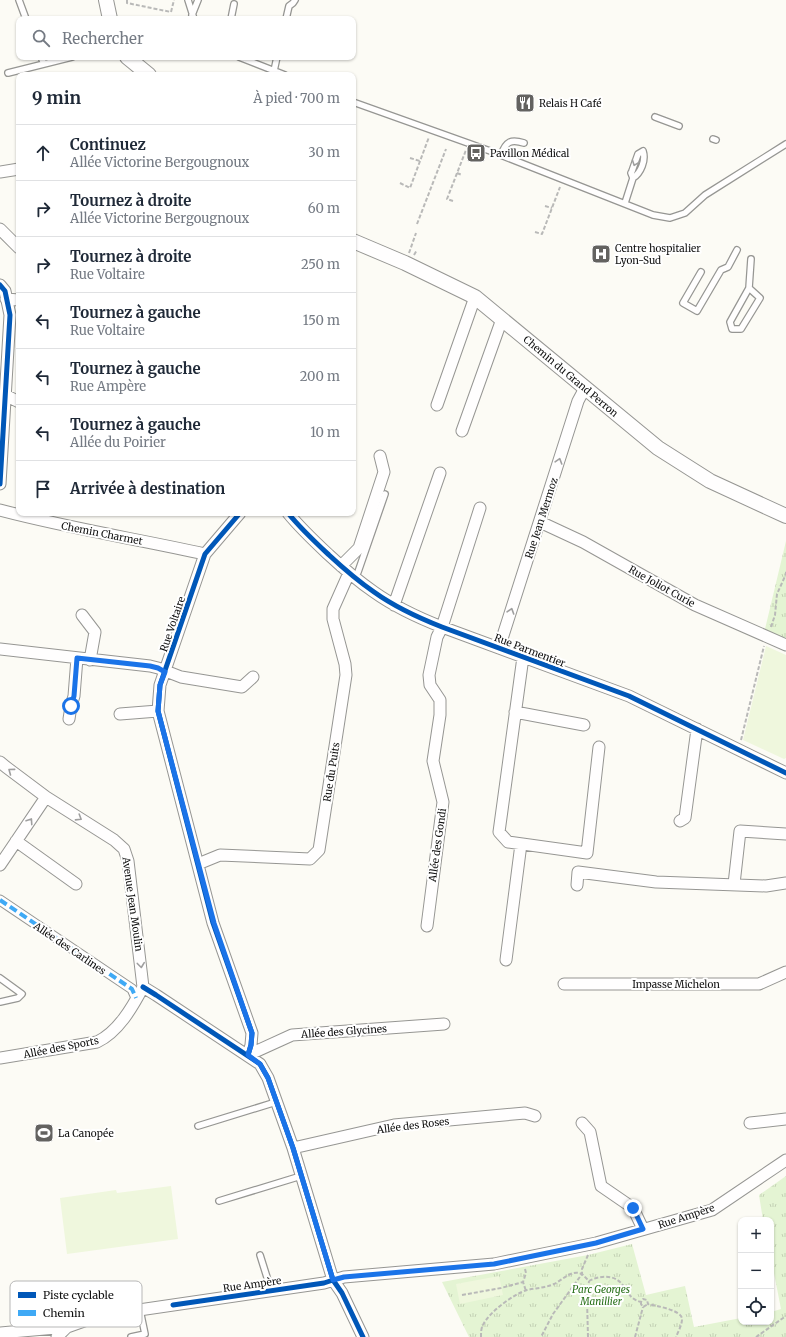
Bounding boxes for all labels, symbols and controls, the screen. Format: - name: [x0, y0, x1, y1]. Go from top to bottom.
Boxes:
- search box: [16, 16, 356, 60]
- icon: search: [30, 27, 52, 49]
- text: Rechercher: [62, 29, 144, 48]
- text: 9 min: [32, 87, 81, 109]
- text: À pied · 700 m: [253, 90, 340, 107]
- restaurant icon: Relais H Café: [514, 92, 536, 114]
- place label: Relais H Café: [539, 97, 601, 110]
- text: Continuez: [70, 135, 146, 154]
- icon: ahead: [32, 142, 54, 164]
- bus stop icon: Pavillon Médical: [465, 142, 487, 164]
- text: 30 m: [308, 144, 340, 161]
- place label: Pavillon Médical: [490, 147, 569, 160]
- text: Allée Victorine Bergougnoux: [70, 154, 249, 171]
- one-way arrow: [631, 160, 640, 167]
- text: Tournez à droite: [70, 191, 191, 210]
- icon: right: [32, 198, 54, 220]
- text: 60 m: [308, 200, 340, 217]
- text: Allée Victorine Bergougnoux: [70, 210, 249, 227]
- place label: Centre hospitalier Lyon-Sud: [615, 242, 701, 267]
- hospital icon: Centre hospitalier Lyon-Sud: [590, 243, 612, 265]
- text: Tournez à droite: [70, 247, 191, 266]
- icon: right: [32, 254, 54, 276]
- text: 250 m: [301, 256, 340, 273]
- text: Rue Voltaire: [70, 266, 145, 283]
- text: Tournez à gauche: [70, 303, 201, 322]
- icon: left: [32, 310, 54, 332]
- text: 150 m: [303, 312, 340, 329]
- text: Rue Voltaire: [70, 322, 145, 339]
- street label: Chemin du Grand Perron: [521, 333, 621, 420]
- text: Tournez à gauche: [70, 359, 201, 378]
- icon: left: [32, 366, 54, 388]
- text: 200 m: [300, 368, 340, 385]
- text: Rue Ampère: [70, 378, 146, 395]
- text: Tournez à gauche: [70, 415, 201, 434]
- icon: left: [32, 422, 54, 444]
- text: 10 m: [310, 424, 340, 441]
- text: Allée du Poirier: [70, 434, 166, 451]
- one-way arrow: [555, 457, 563, 464]
- street label: Rue Jean Mermoz: [522, 476, 561, 560]
- icon: arrive: [32, 478, 54, 500]
- text: Arrivée à destination: [70, 479, 225, 498]
- street label: Chemin Charmet: [60, 519, 144, 548]
- street label: Rue Joliot Curie: [626, 563, 697, 610]
- street label: Rue Voltaire: [157, 595, 188, 653]
- one-way arrow: [506, 608, 515, 615]
- street label: Rue Parmentier: [492, 631, 568, 670]
- route start: [62, 697, 80, 715]
- street label: Rue du Puits: [320, 741, 343, 803]
- one-way arrow: [9, 769, 16, 776]
- street label: Allée des Gondi: [426, 807, 449, 884]
- one-way arrow: [75, 813, 82, 821]
- one-way arrow: [25, 819, 32, 826]
- street label: Avenue Jean Moulin: [119, 855, 146, 953]
- street label: Allée des Carlines: [30, 919, 108, 977]
- one-way arrow: [136, 962, 145, 968]
- street label: Impasse Michelon: [632, 978, 720, 991]
- street label: Allée des Glycines: [300, 1022, 387, 1041]
- street label: Allée des Sports: [21, 1034, 100, 1061]
- street label: Allée des Roses: [375, 1115, 450, 1137]
- sports icon: La Canopée: [33, 1122, 55, 1144]
- place label: La Canopée: [58, 1127, 114, 1140]
- route end: [624, 1199, 642, 1217]
- street label: Rue Ampère: [656, 1201, 716, 1232]
- map controls: [738, 1217, 774, 1325]
- button: +: [738, 1217, 774, 1253]
- button: −: [738, 1253, 774, 1289]
- street label: Rue Ampère: [222, 1274, 282, 1295]
- legend: [10, 1281, 142, 1327]
- park label: Parc Georges Manillier: [572, 1283, 630, 1308]
- text: Piste cyclable: [43, 1288, 114, 1302]
- button: locate: [738, 1289, 774, 1325]
- text: Chemin: [43, 1306, 86, 1320]

